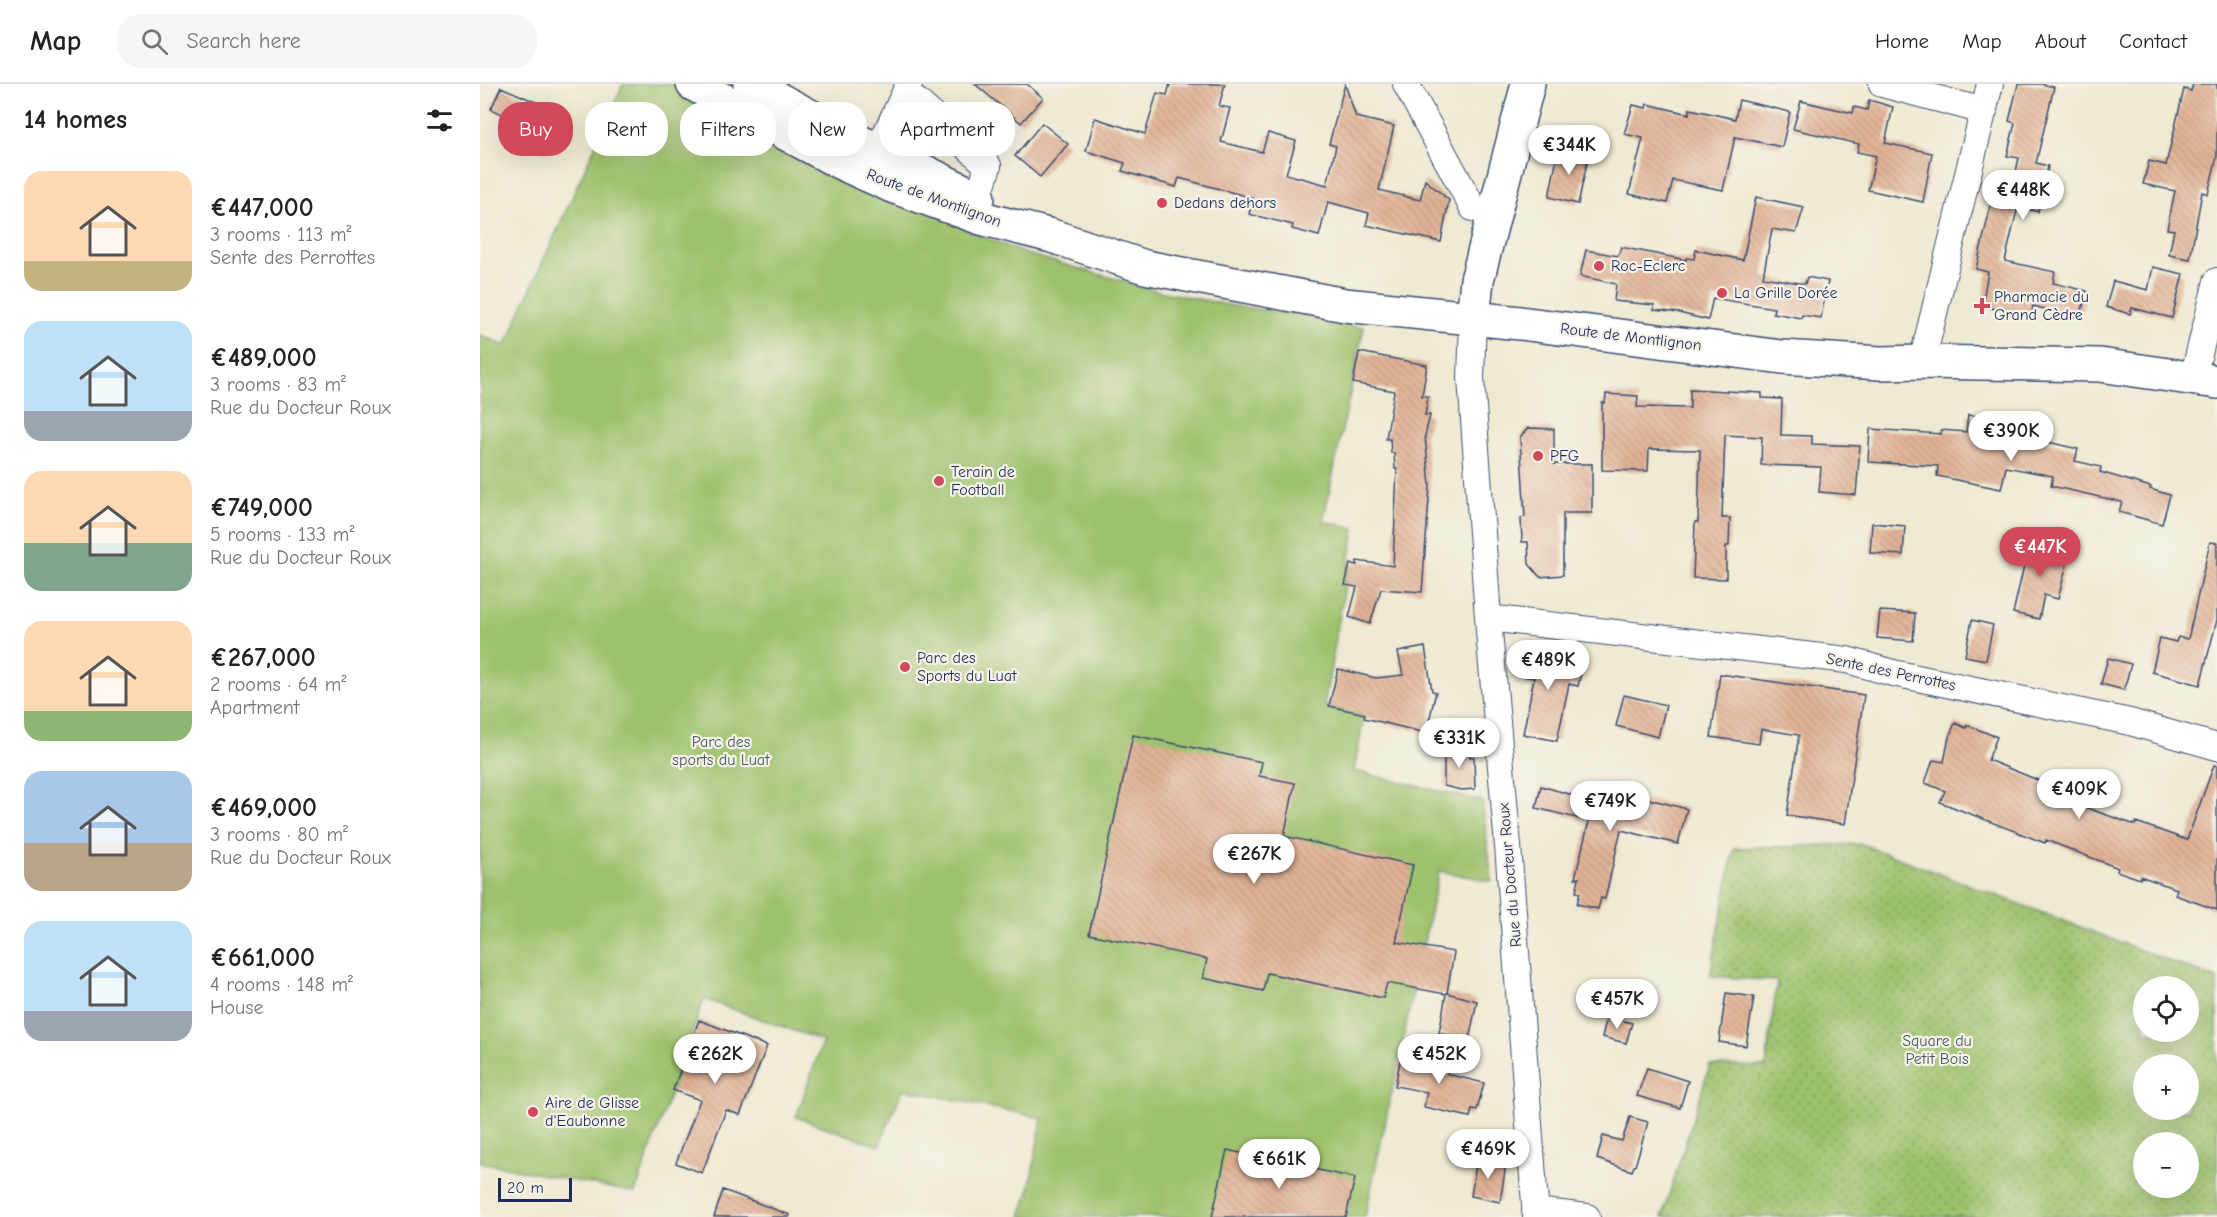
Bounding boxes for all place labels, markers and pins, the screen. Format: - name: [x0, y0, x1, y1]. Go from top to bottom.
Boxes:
- pin: €344K: [1527, 125, 1611, 176]
- pin: €448K: [1981, 170, 2065, 221]
- place label: Dedans dehors: [1174, 194, 1277, 212]
- marker: Dedans dehors: [1155, 196, 1169, 210]
- place label: Roc-Eclerc: [1611, 257, 1686, 275]
- marker: Roc-Eclerc: [1592, 259, 1606, 273]
- place label: La Grille Dorée: [1734, 284, 1838, 302]
- marker: La Grille Dorée: [1715, 286, 1729, 300]
- place label: Pharmacie du Grand Cèdre: [1994, 288, 2089, 324]
- marker: Pharmacie du Grand Cèdre: [1975, 299, 1989, 313]
- pin: €390K: [1969, 411, 2053, 462]
- place label: PFG: [1550, 447, 1579, 465]
- marker: PFG: [1531, 449, 1545, 463]
- place label: Terain de Football: [951, 463, 1015, 499]
- marker: Terain de Football: [932, 474, 946, 488]
- pin: €447K: [1998, 527, 2082, 578]
- pin: €489K: [1506, 640, 1590, 691]
- place label: Parc des Sports du Luat: [917, 649, 1017, 685]
- marker: Parc des Sports du Luat: [898, 660, 912, 674]
- pin: €331K: [1417, 718, 1501, 769]
- pin: €409K: [2037, 769, 2121, 820]
- pin: €749K: [1568, 781, 1652, 832]
- pin: €267K: [1212, 834, 1296, 885]
- pin: €457K: [1575, 979, 1659, 1030]
- pin: €262K: [673, 1034, 757, 1085]
- pin: €452K: [1397, 1034, 1481, 1085]
- place label: Aire de Glisse d'Eaubonne: [545, 1094, 639, 1130]
- marker: Aire de Glisse d'Eaubonne: [526, 1105, 540, 1119]
- pin: €469K: [1446, 1129, 1530, 1180]
- pin: €661K: [1237, 1139, 1321, 1190]

